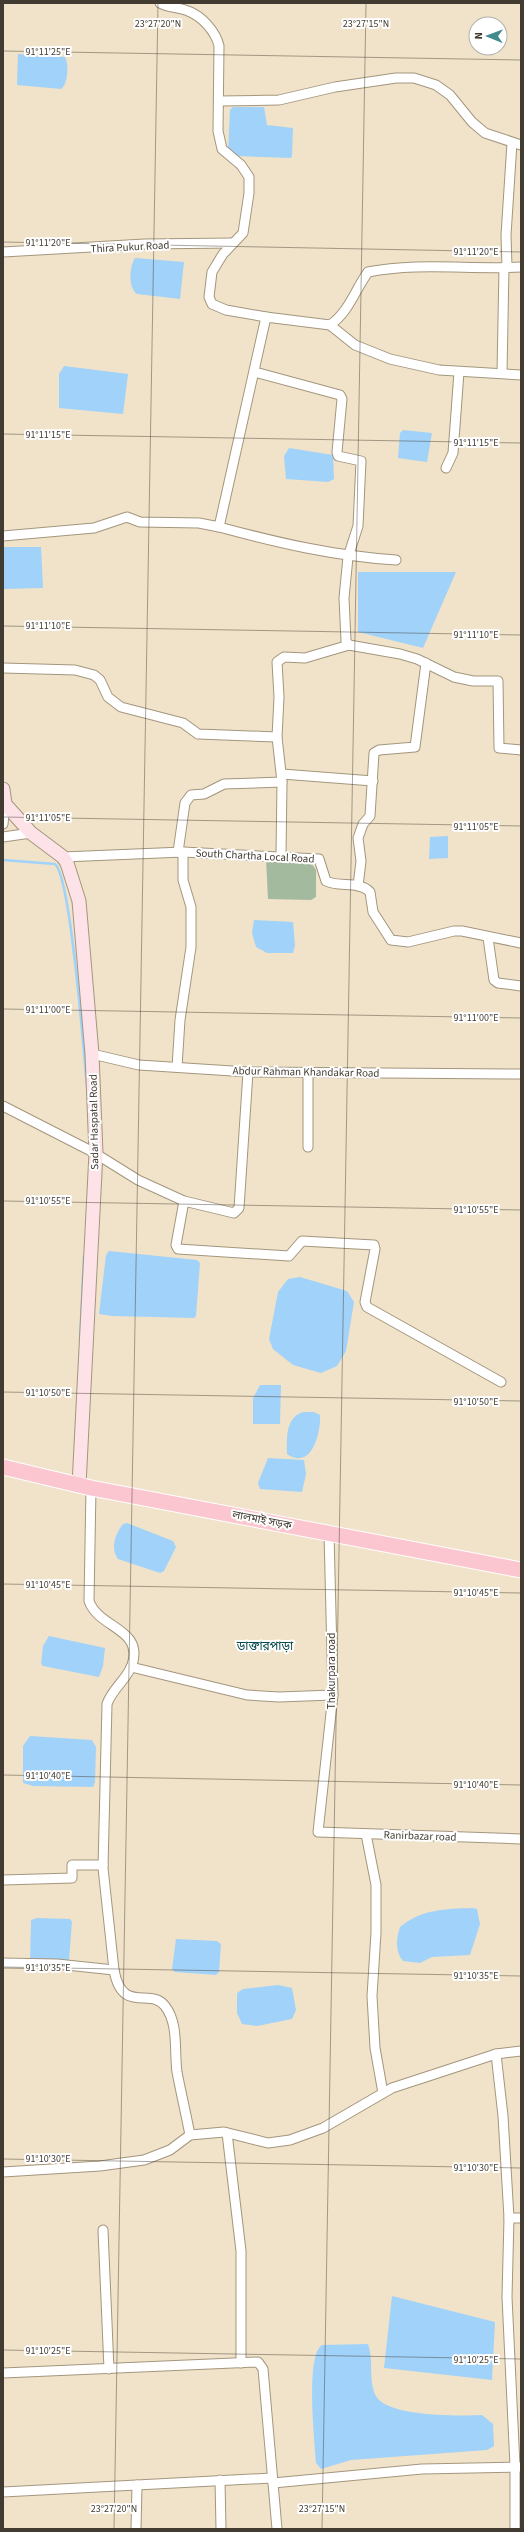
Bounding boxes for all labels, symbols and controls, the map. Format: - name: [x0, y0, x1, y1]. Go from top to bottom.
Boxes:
- north arrow: [468, 16, 508, 56]
- text: 23°27'20"N: [135, 17, 181, 31]
- text: 23°27'15"N: [343, 17, 389, 31]
- text: N: [471, 32, 486, 40]
- text: 91°11'25"E: [25, 45, 71, 59]
- text: 91°11'20"E: [25, 236, 71, 250]
- street label: Thira Pukur Road: [90, 237, 170, 257]
- text: 91°11'20"E: [453, 245, 499, 259]
- text: 91°11'15"E: [25, 428, 71, 442]
- text: 91°11'15"E: [453, 436, 499, 450]
- text: 91°11'10"E: [25, 619, 71, 633]
- text: 91°11'10"E: [453, 628, 499, 642]
- text: 91°11'05"E: [25, 811, 71, 825]
- text: 91°11'05"E: [453, 820, 499, 834]
- street label: South Chartha Local Road: [195, 845, 315, 867]
- text: 91°11'00"E: [25, 1003, 71, 1017]
- text: 91°11'00"E: [453, 1011, 499, 1025]
- street label: Abdur Rahman Khandakar Road: [232, 1063, 380, 1081]
- street label: Sadar Haspatal Road: [86, 1074, 102, 1170]
- text: 91°10'55"E: [25, 1194, 71, 1208]
- text: 91°10'55"E: [453, 1203, 499, 1217]
- text: 91°10'50"E: [25, 1386, 71, 1400]
- text: 91°10'50"E: [453, 1395, 499, 1409]
- street label: লালমাই সড়ক: [230, 1507, 293, 1533]
- text: 91°10'45"E: [25, 1578, 71, 1592]
- text: 91°10'45"E: [453, 1586, 499, 1600]
- street label: Thakurpara road: [324, 1633, 339, 1709]
- district label: ডাক্তারপাড়া: [236, 1638, 294, 1655]
- text: 91°10'40"E: [25, 1769, 71, 1783]
- text: 91°10'40"E: [453, 1778, 499, 1792]
- street label: Ranirbazar road: [383, 1827, 457, 1845]
- text: 91°10'35"E: [25, 1961, 71, 1975]
- text: 91°10'35"E: [453, 1969, 499, 1983]
- text: 91°10'30"E: [25, 2152, 71, 2166]
- text: 91°10'30"E: [453, 2161, 499, 2175]
- text: 91°10'25"E: [25, 2344, 71, 2358]
- text: 91°10'25"E: [453, 2353, 499, 2367]
- text: 23°27'20"N: [91, 2502, 137, 2516]
- text: 23°27'15"N: [299, 2502, 345, 2516]

